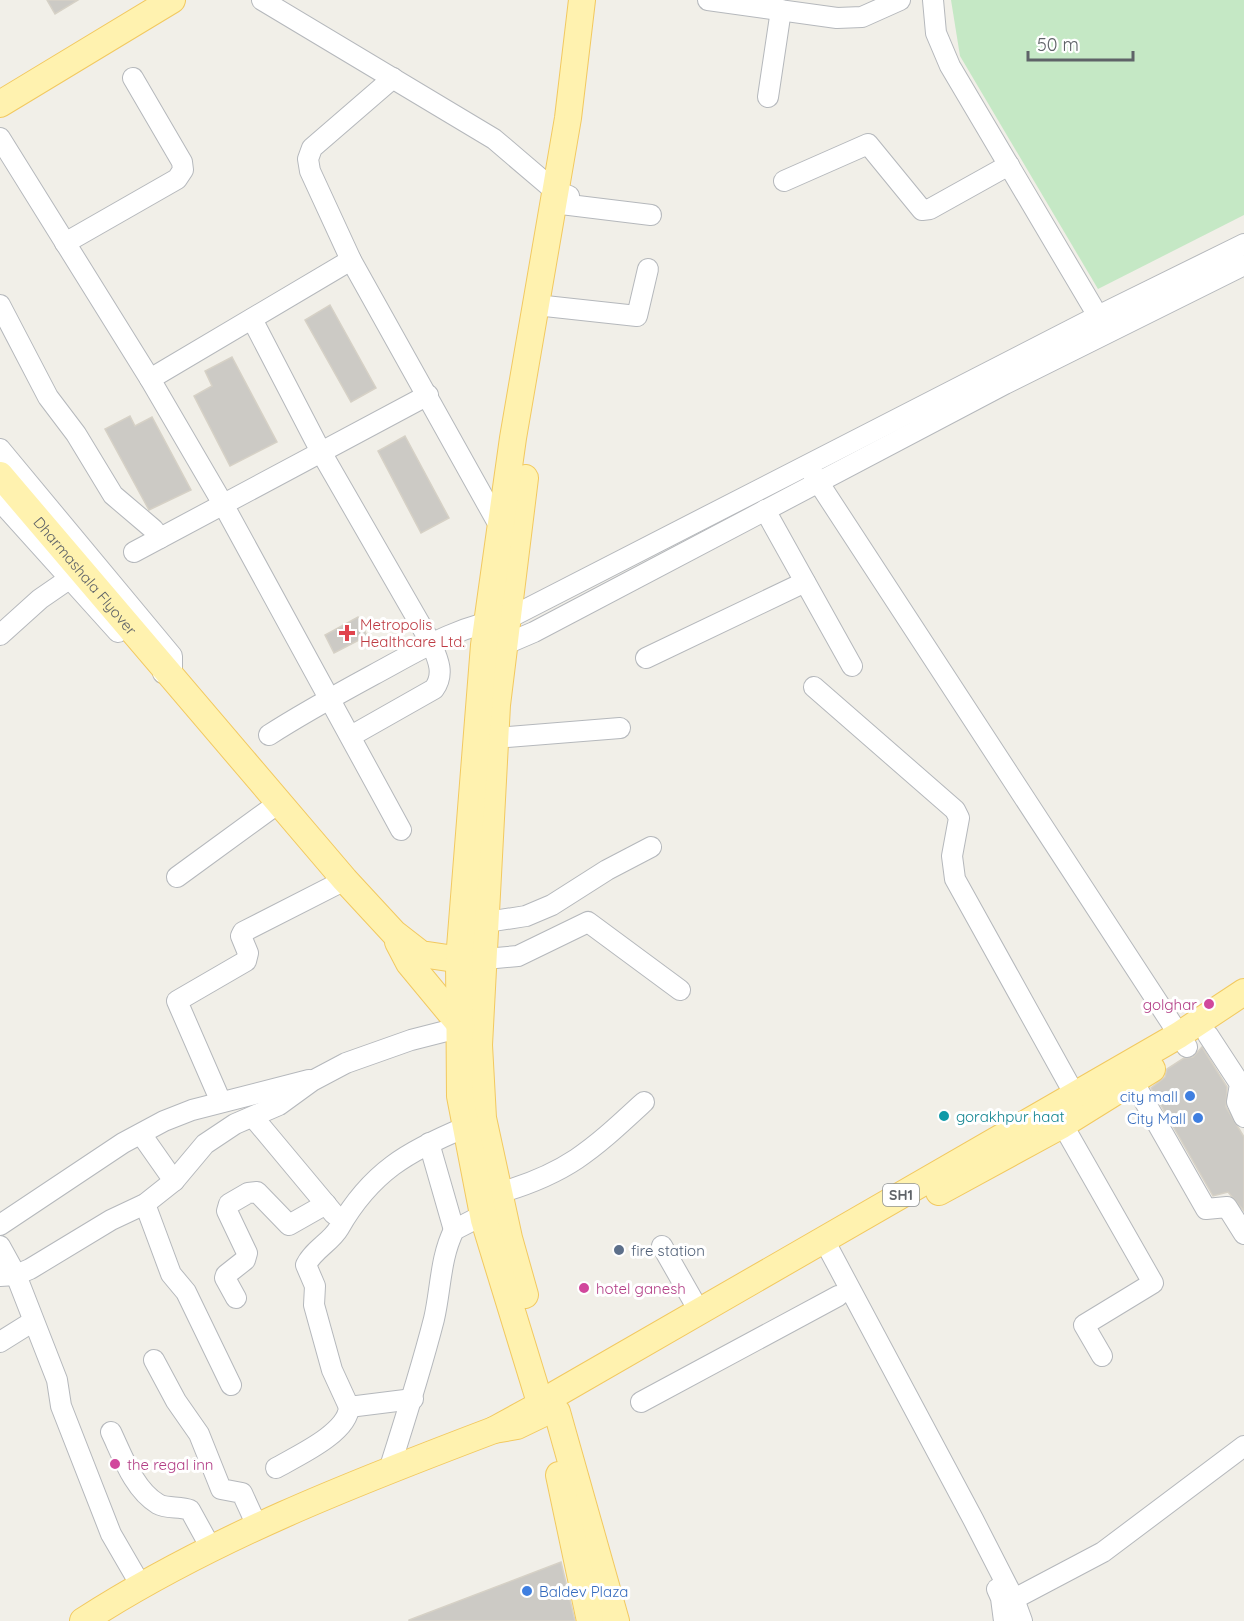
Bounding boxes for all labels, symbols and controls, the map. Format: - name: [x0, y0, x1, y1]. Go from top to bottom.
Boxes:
- scale bar: [1028, 24, 1133, 62]
- text: 50 m: [1037, 33, 1079, 56]
- street label: Dharmashala Flyover: [30, 512, 141, 639]
- place label: Metropolis Healthcare Ltd.: [360, 615, 465, 651]
- marker: Metropolis Healthcare Ltd.: [338, 624, 356, 642]
- place label: golghar: [1143, 995, 1197, 1014]
- marker: golghar: [1202, 997, 1216, 1011]
- place label: city mall: [1120, 1087, 1178, 1106]
- marker: city mall: [1183, 1089, 1197, 1103]
- place label: gorakhpur haat: [956, 1107, 1065, 1126]
- marker: gorakhpur haat: [937, 1109, 951, 1123]
- place label: City Mall: [1127, 1109, 1186, 1128]
- marker: City Mall: [1191, 1111, 1205, 1125]
- road number: SH1: [883, 1184, 919, 1206]
- place label: fire station: [631, 1241, 705, 1260]
- marker: fire station: [612, 1243, 626, 1257]
- place label: hotel ganesh: [596, 1279, 686, 1298]
- marker: hotel ganesh: [577, 1281, 591, 1295]
- place label: the regal inn: [127, 1455, 214, 1474]
- marker: the regal inn: [108, 1457, 122, 1471]
- place label: Baldev Plaza: [539, 1582, 628, 1601]
- marker: Baldev Plaza: [520, 1584, 534, 1598]

